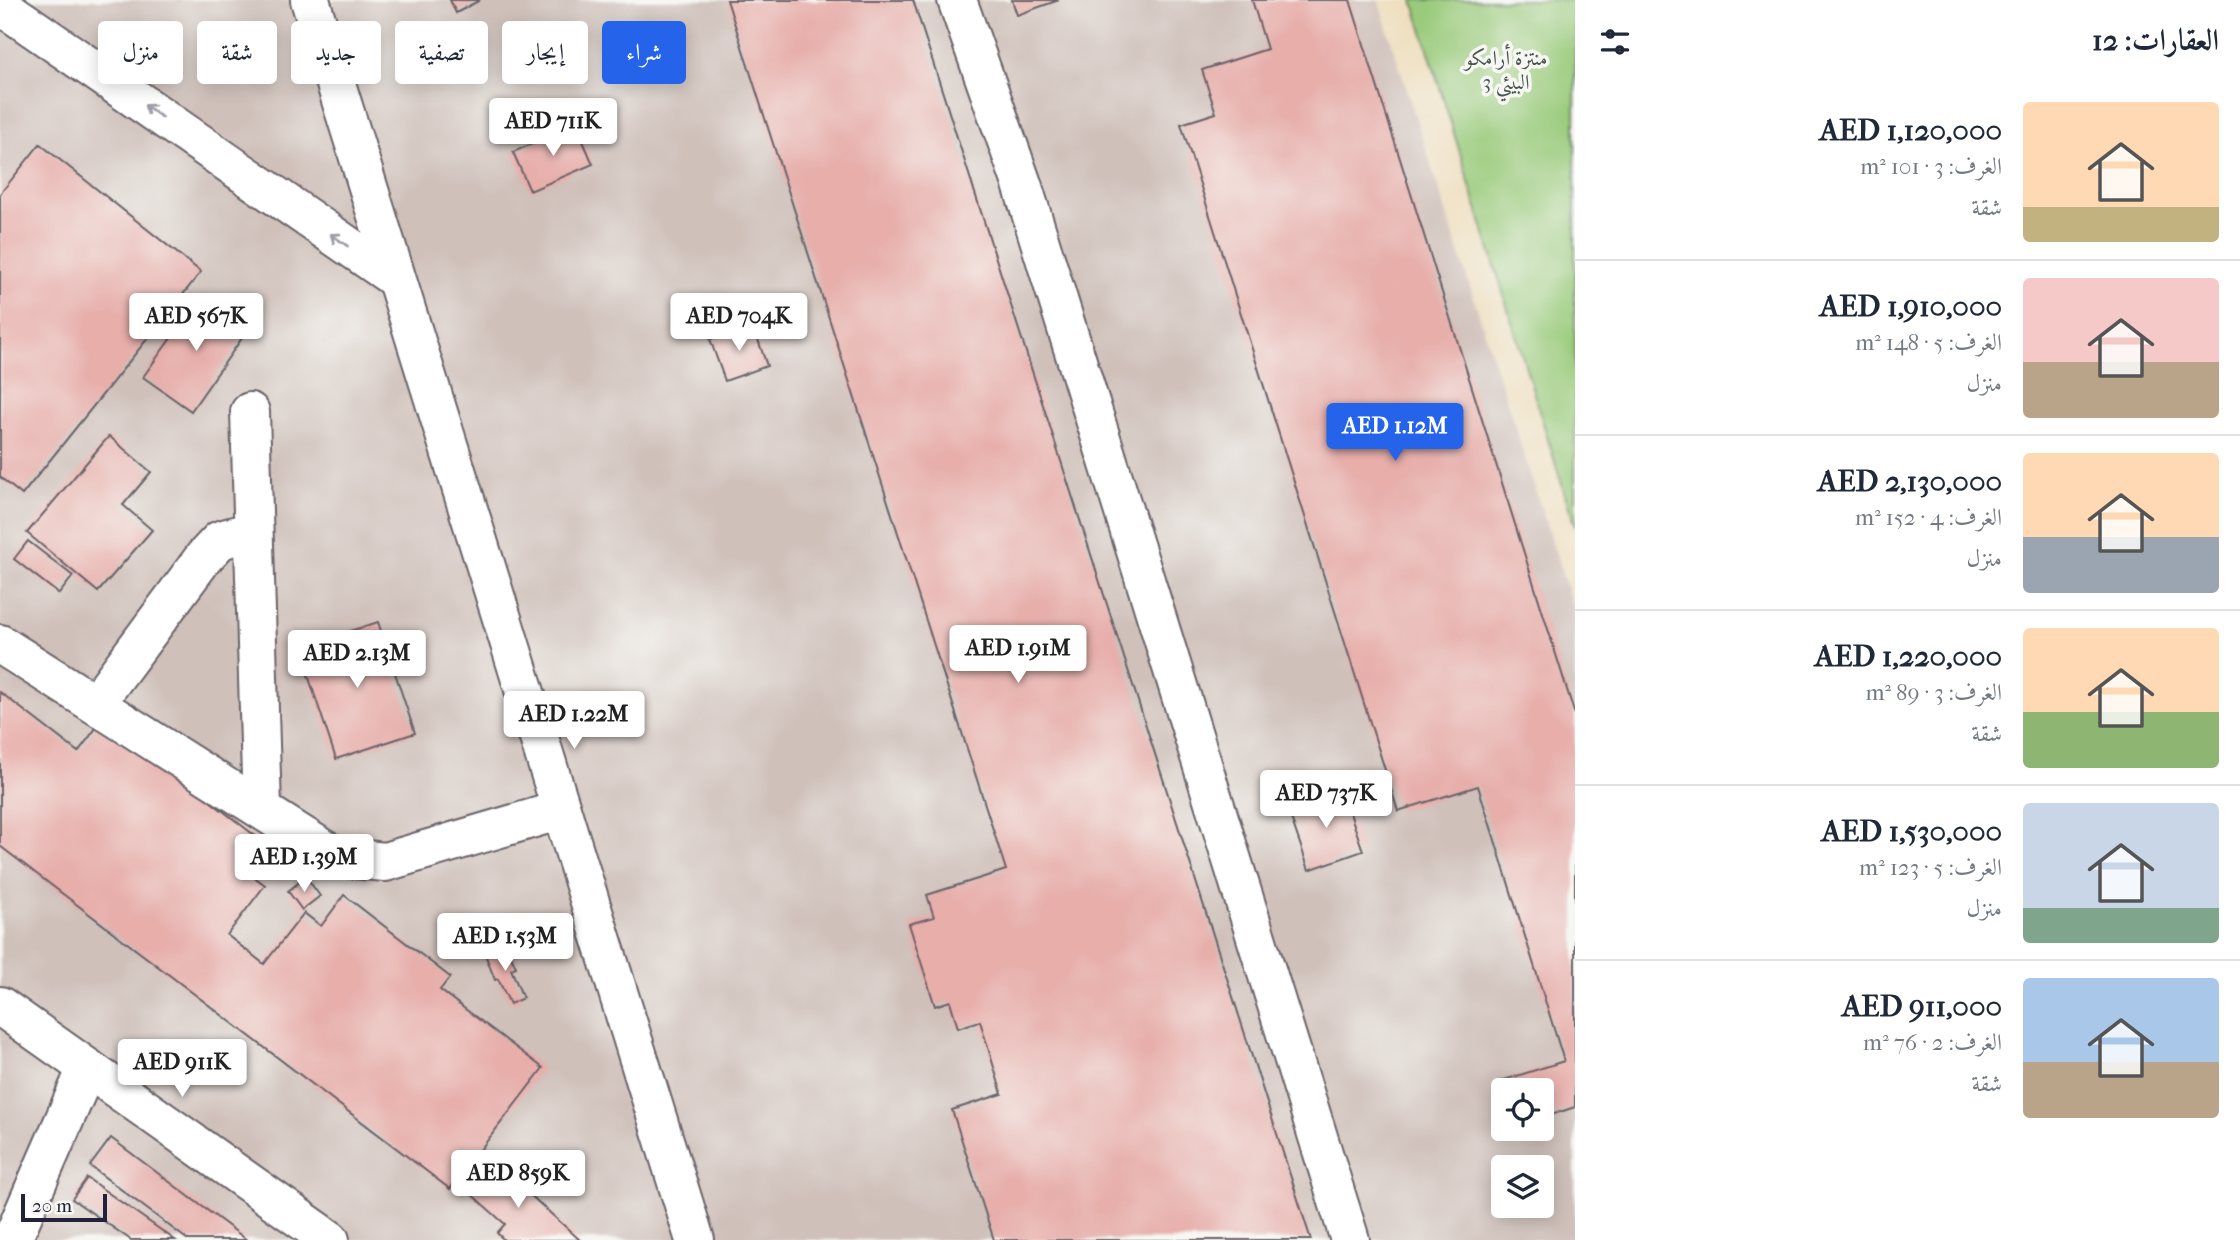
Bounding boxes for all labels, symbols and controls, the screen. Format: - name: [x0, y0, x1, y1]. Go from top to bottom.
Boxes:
- chip: منزل: [98, 21, 183, 84]
- chip: شقة: [197, 21, 277, 84]
- chip: جديد: [291, 21, 381, 84]
- chip: تصفية: [395, 21, 488, 84]
- chip: إيجار: [502, 21, 588, 84]
- chip: شراء: [602, 21, 686, 84]
- icon: filters: [1596, 23, 1634, 61]
- text: العقارات: 12: [2092, 23, 2219, 58]
- park label: منتزة أرامكو البيئي 3: [1463, 43, 1547, 102]
- pin: AED 711K: [481, 99, 625, 158]
- one-way arrow: [143, 104, 163, 118]
- text: AED 711K: [505, 107, 601, 134]
- text: AED 1,120,000: [1819, 113, 2002, 148]
- icon: home: [2079, 130, 2163, 214]
- text: الغرف: 3 · 101 m²: [1860, 153, 2002, 180]
- text: شقة: [1972, 194, 2002, 221]
- one-way arrow: [330, 233, 350, 247]
- text: AED 1,910,000: [1820, 289, 2002, 324]
- pin: AED 567K: [124, 294, 268, 353]
- pin: AED 704K: [667, 294, 811, 353]
- text: AED 567K: [145, 302, 247, 329]
- text: AED 704K: [686, 302, 792, 329]
- icon: home: [2079, 306, 2163, 390]
- text: الغرف: 5 · 148 m²: [1855, 329, 2002, 356]
- text: منزل: [1967, 370, 2002, 397]
- pin: AED 1.12M: [1315, 404, 1475, 463]
- text: AED 1.12M: [1342, 412, 1448, 439]
- text: AED 2,130,000: [1818, 464, 2002, 499]
- icon: home: [2079, 481, 2163, 565]
- text: الغرف: 4 · 152 m²: [1855, 504, 2002, 531]
- text: منزل: [1967, 545, 2002, 572]
- pin: AED 1.91M: [938, 626, 1098, 685]
- pin: AED 2.13M: [277, 630, 437, 690]
- text: AED 1.91M: [965, 634, 1071, 661]
- text: AED 2.13M: [304, 639, 410, 666]
- text: AED 1,220,000: [1815, 639, 2002, 674]
- icon: home: [2079, 656, 2163, 740]
- text: الغرف: 3 · 89 m²: [1865, 679, 2002, 706]
- pin: AED 1.22M: [494, 692, 654, 751]
- text: AED 1.22M: [520, 700, 628, 727]
- text: شقة: [1972, 720, 2002, 747]
- pin: AED 737K: [1254, 770, 1398, 830]
- text: AED 737K: [1276, 779, 1376, 806]
- text: AED 1,530,000: [1822, 814, 2002, 849]
- icon: home: [2079, 831, 2163, 915]
- pin: AED 1.39M: [224, 834, 384, 894]
- text: AED 1.39M: [251, 843, 357, 870]
- text: الغرف: 5 · 123 m²: [1859, 854, 2002, 881]
- text: منزل: [1967, 895, 2002, 922]
- pin: AED 1.53M: [425, 914, 585, 973]
- text: AED 1.53M: [453, 922, 557, 949]
- text: AED 911,000: [1842, 989, 2002, 1024]
- icon: home: [2079, 1006, 2163, 1090]
- text: الغرف: 2 · 76 m²: [1863, 1029, 2002, 1056]
- pin: AED 911K: [110, 1040, 254, 1099]
- text: AED 911K: [134, 1048, 230, 1075]
- text: شقة: [1972, 1070, 2002, 1097]
- map controls: [1491, 1078, 1554, 1218]
- button: locate: [1491, 1078, 1554, 1141]
- pin: AED 859K: [446, 1150, 590, 1210]
- button: layers: [1491, 1155, 1554, 1218]
- text: AED 859K: [467, 1159, 569, 1186]
- scale bar: [21, 1191, 107, 1223]
- text: 20 m: [32, 1195, 72, 1217]

